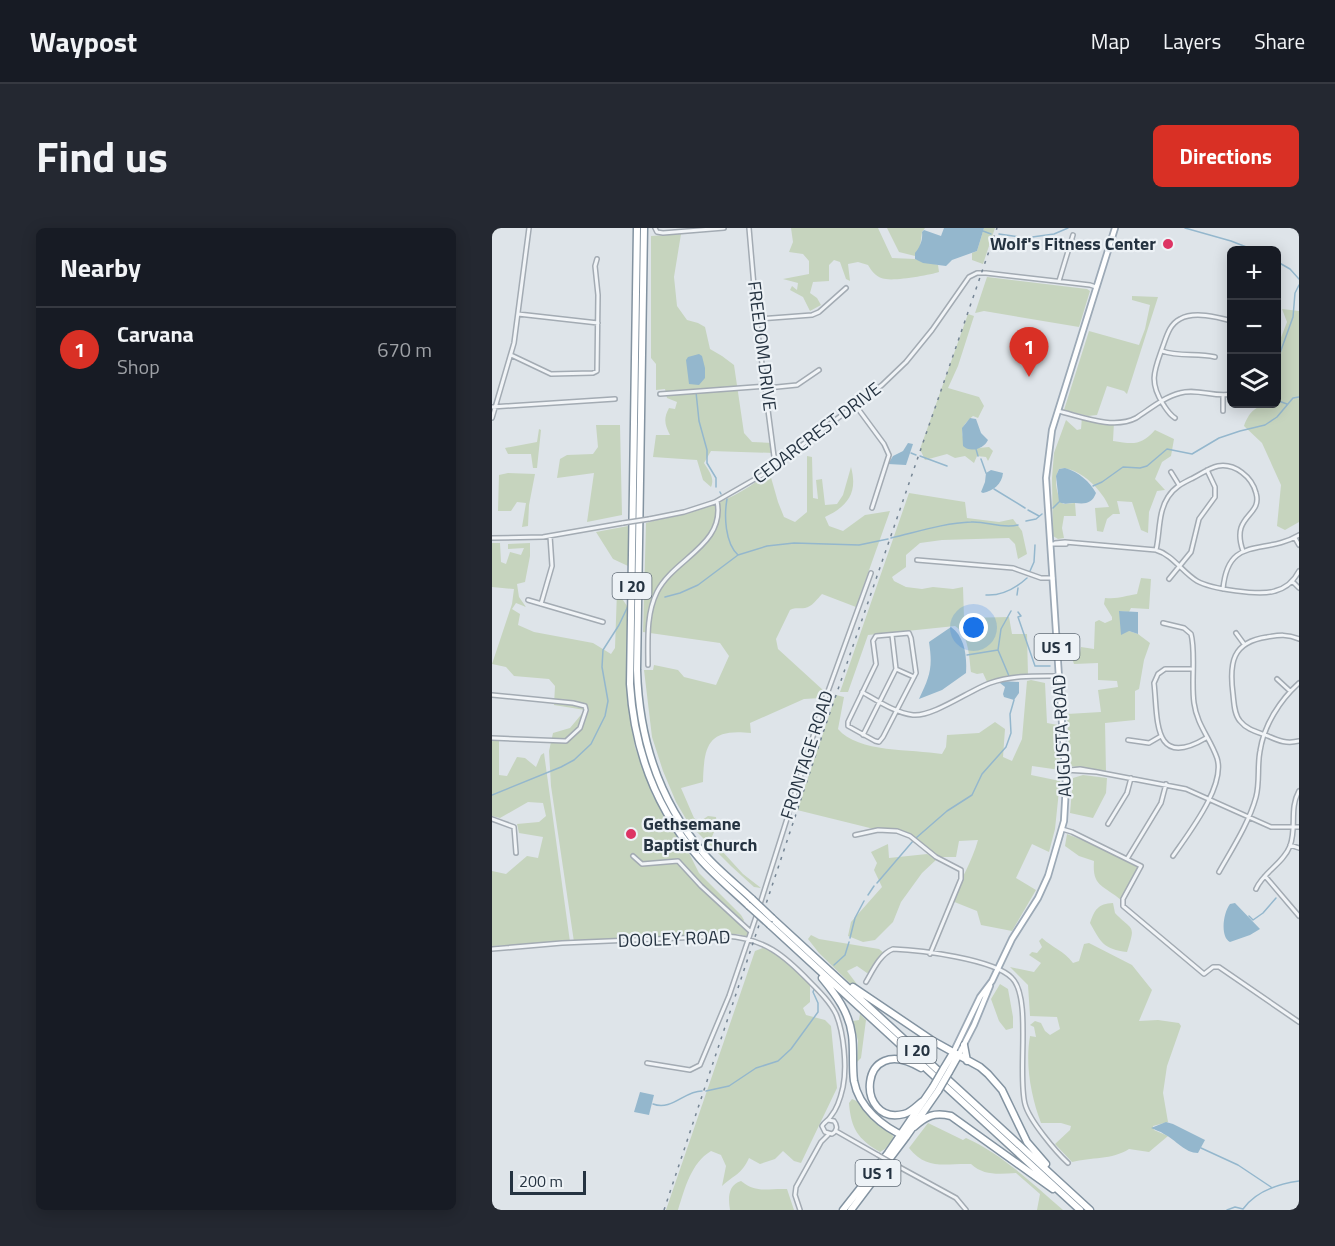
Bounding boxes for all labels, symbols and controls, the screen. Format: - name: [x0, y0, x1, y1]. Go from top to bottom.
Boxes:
- text: Waypost: [30, 20, 137, 63]
- text: Map: [1091, 25, 1130, 57]
- text: Layers: [1163, 25, 1221, 57]
- text: Share: [1254, 25, 1305, 57]
- text: Find us: [36, 124, 168, 188]
- button: Directions: [1153, 125, 1299, 187]
- place label: Wolf's Fitness Center: [990, 230, 1156, 257]
- marker: Wolf's Fitness Center: [1161, 237, 1175, 251]
- map controls: [1227, 246, 1281, 408]
- button: +: [1227, 246, 1281, 300]
- text: Nearby: [60, 248, 141, 287]
- street label: FREEDOM DRIVE: [741, 279, 784, 412]
- button: −: [1227, 300, 1281, 354]
- text: Carvana: [117, 317, 194, 351]
- pin: 1: [1010, 328, 1048, 377]
- text: 1: [74, 334, 85, 365]
- text: 670 m: [377, 334, 432, 365]
- text: Shop: [117, 351, 160, 382]
- button: layers: [1227, 354, 1281, 408]
- street label: CEDARCREST DRIVE: [747, 375, 887, 490]
- road number: I 20: [612, 573, 652, 599]
- your location: [959, 613, 988, 642]
- road number: US 1: [1034, 634, 1080, 660]
- street label: AUGUSTA ROAD: [1045, 674, 1078, 798]
- street label: FRONTAGE ROAD: [773, 687, 840, 823]
- place label: Gethsemane Baptist Church: [643, 810, 758, 858]
- marker: Gethsemane Baptist Church: [624, 827, 638, 841]
- street label: DOOLEY ROAD: [617, 923, 731, 954]
- road number: I 20: [898, 1037, 936, 1063]
- road number: US 1: [856, 1160, 900, 1186]
- scale bar: [510, 1168, 586, 1196]
- text: 200 m: [519, 1169, 563, 1193]

